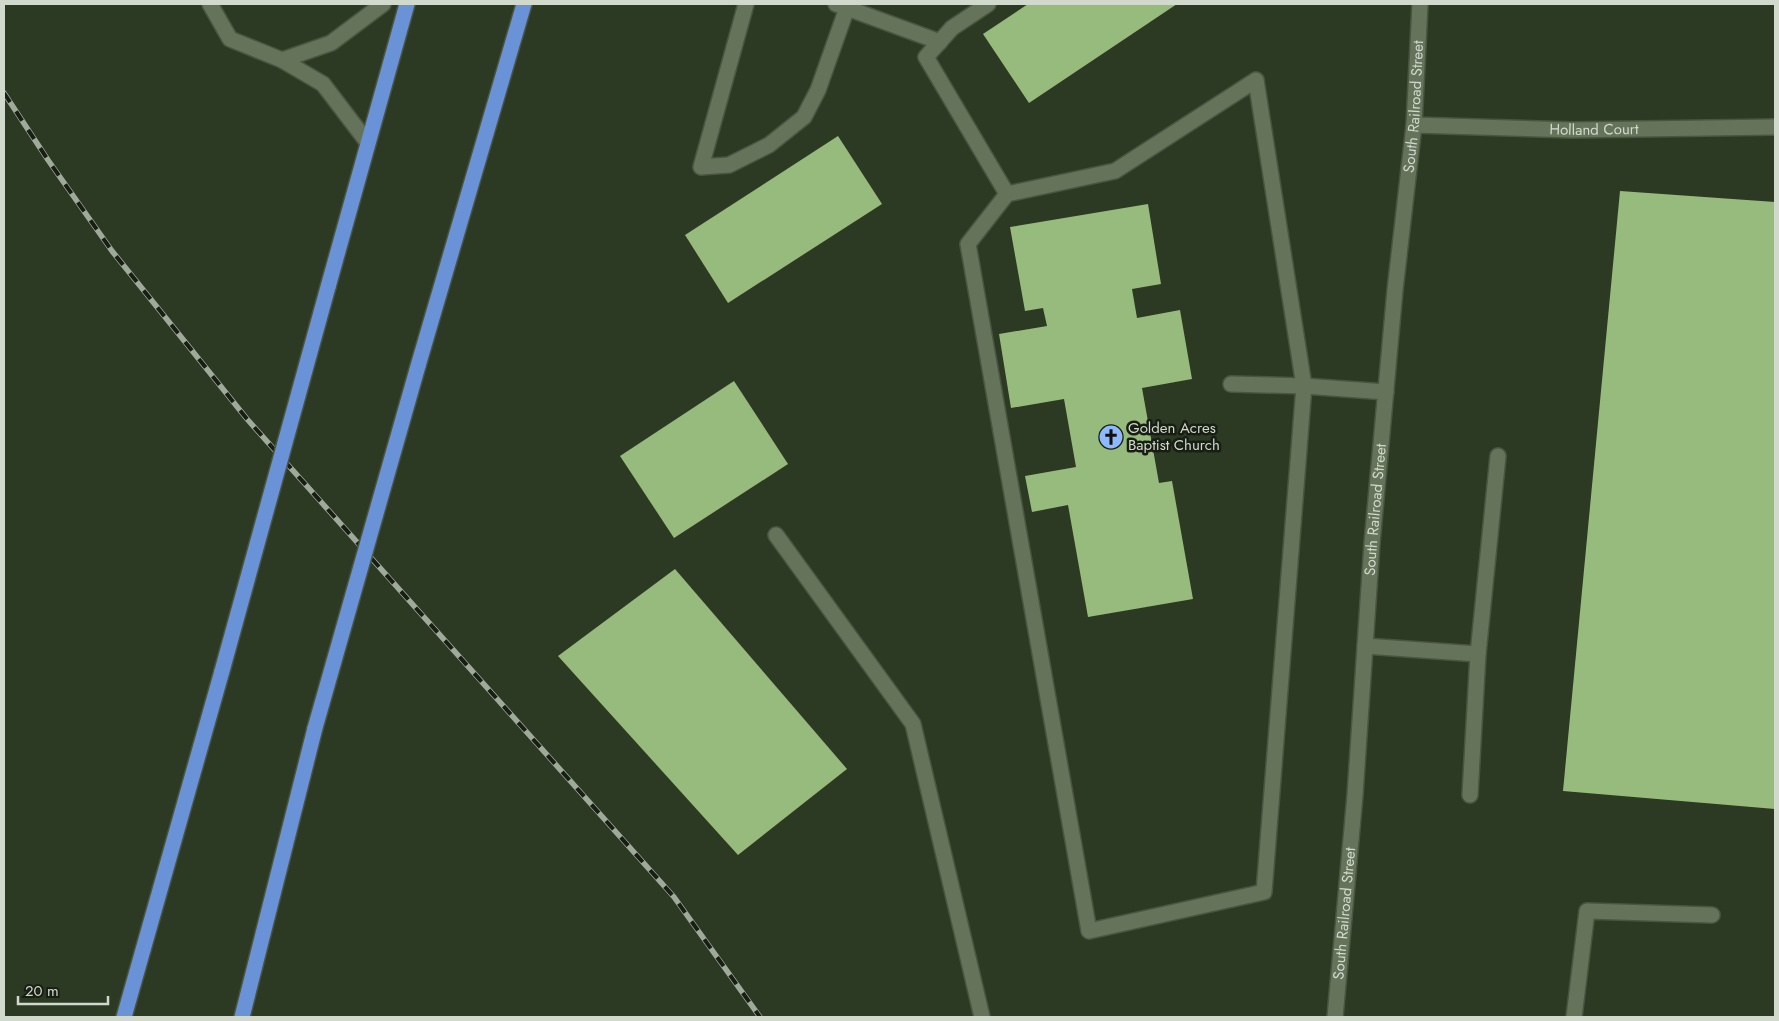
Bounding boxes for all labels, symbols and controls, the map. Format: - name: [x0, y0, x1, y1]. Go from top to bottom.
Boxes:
- street label: South Railroad Street: [1398, 39, 1429, 174]
- street label: Holland Court: [1549, 118, 1639, 141]
- place label: Golden Acres Baptist Church: [1128, 417, 1220, 456]
- church icon: Golden Acres Baptist Church: [1098, 424, 1124, 450]
- street label: South Railroad Street: [1359, 442, 1392, 576]
- street label: South Railroad Street: [1327, 846, 1361, 980]
- scale bar: [18, 974, 108, 1006]
- text: 20 m: [25, 980, 59, 1002]

